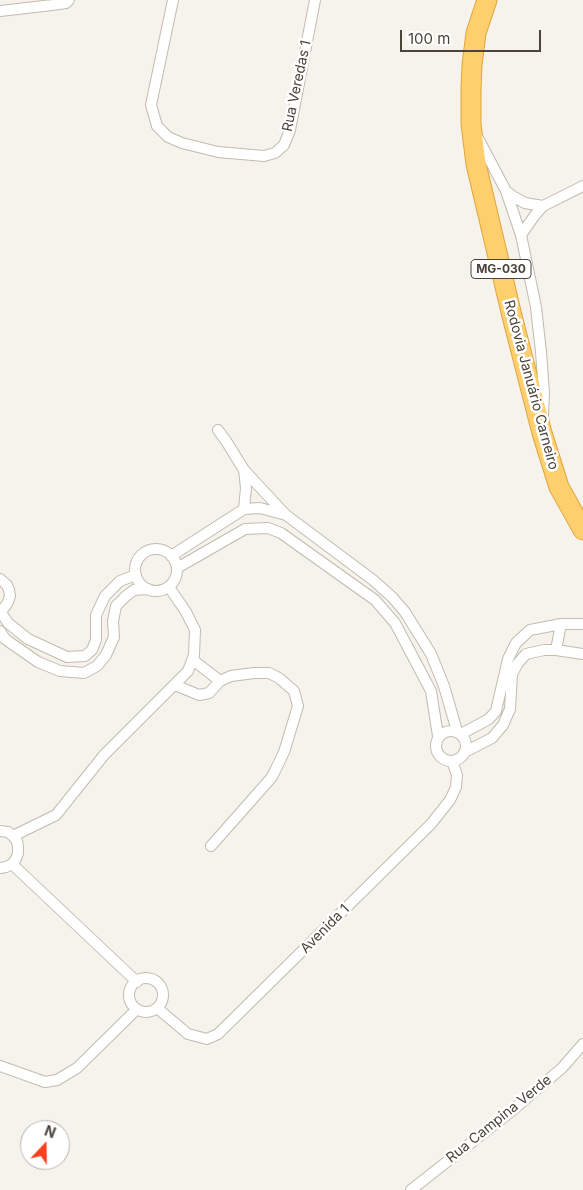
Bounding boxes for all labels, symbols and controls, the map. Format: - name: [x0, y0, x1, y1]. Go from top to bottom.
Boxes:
- scale bar: [403, 20, 544, 52]
- text: 100 m: [408, 29, 450, 48]
- street label: Rua Veredas 1: [279, 39, 315, 133]
- road number: MG-030: [471, 260, 531, 278]
- street label: Rodovia Januário Carneiro: [500, 298, 562, 472]
- street label: Avenida 1: [297, 901, 353, 957]
- street label: Rua Campina Verde: [443, 1071, 555, 1167]
- north arrow: [20, 1120, 70, 1170]
- text: N: [42, 1122, 58, 1141]

